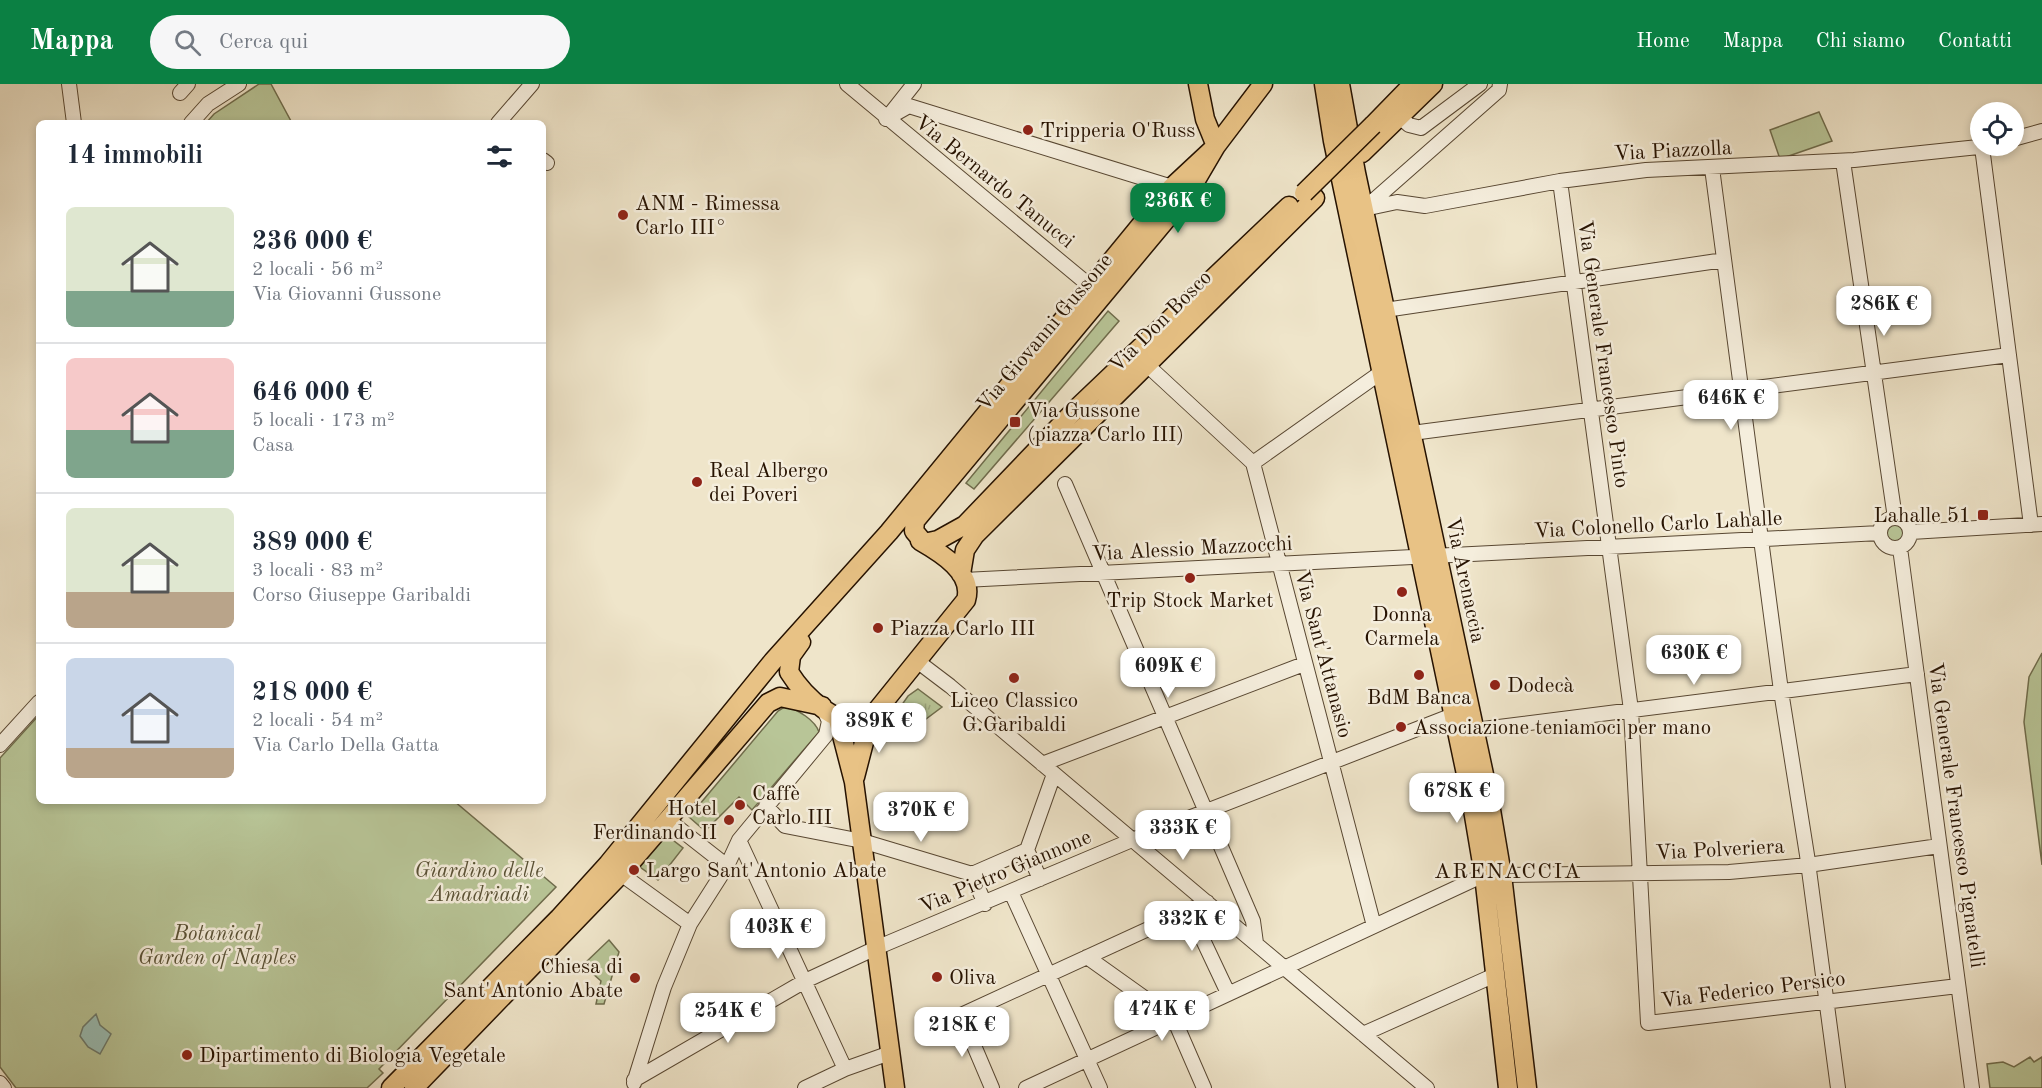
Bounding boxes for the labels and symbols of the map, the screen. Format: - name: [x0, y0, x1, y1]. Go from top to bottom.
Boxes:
- street label: Via Bernardo Tanucci: [910, 112, 1078, 253]
- place label: Tripperia O'Russ: [1040, 121, 1195, 142]
- marker: Tripperia O'Russ: [1021, 123, 1035, 137]
- street label: Via Piazzolla: [1614, 138, 1733, 165]
- pin: 236K €: [1129, 183, 1227, 234]
- place label: ANM - Rimessa Carlo III°: [635, 194, 780, 239]
- marker: ANM - Rimessa Carlo III°: [616, 208, 630, 222]
- street label: Via Generale Francesco Pinto: [1573, 219, 1632, 489]
- street label: Via Giovanni Gussone: [973, 250, 1117, 416]
- street label: Via Don Bosco: [1106, 267, 1216, 377]
- pin: 286K €: [1835, 286, 1933, 337]
- pin: 646K €: [1682, 380, 1780, 431]
- place label: Via Gussone (piazza Carlo III): [1027, 401, 1184, 446]
- marker: Via Gussone (piazza Carlo III): [1008, 415, 1022, 429]
- place label: Real Albergo dei Poveri: [709, 461, 828, 506]
- marker: Real Albergo dei Poveri: [690, 475, 704, 489]
- place label: Lahalle 51: [1874, 506, 1971, 527]
- marker: Lahalle 51: [1976, 508, 1990, 522]
- street label: Via Colonello Carlo Lahalle: [1533, 509, 1783, 542]
- street label: Via Arenaccia: [1441, 516, 1488, 645]
- street label: Via Alessio Mazzocchi: [1091, 534, 1293, 565]
- street label: Via Sant'Attanasio: [1290, 568, 1355, 740]
- marker: Trip Stock Market: [1183, 571, 1197, 585]
- marker: Donna Carmela: [1395, 585, 1409, 599]
- place label: Trip Stock Market: [1106, 591, 1274, 612]
- place label: Donna Carmela: [1364, 605, 1440, 650]
- place label: Piazza Carlo III: [890, 619, 1035, 640]
- marker: Piazza Carlo III: [871, 621, 885, 635]
- pin: 630K €: [1645, 635, 1743, 686]
- pin: 609K €: [1119, 648, 1217, 699]
- street label: Via Generale Francesco Pignatelli: [1924, 661, 1987, 969]
- marker: BdM Banca: [1412, 668, 1426, 682]
- marker: Liceo Classico G.Garibaldi: [1007, 671, 1021, 685]
- place label: Dodecà: [1507, 676, 1574, 697]
- marker: Dodecà: [1488, 678, 1502, 692]
- place label: BdM Banca: [1367, 688, 1471, 709]
- place label: Liceo Classico G.Garibaldi: [950, 691, 1078, 736]
- pin: 389K €: [830, 703, 928, 754]
- place label: Associazione teniamoci per mano: [1413, 718, 1711, 739]
- marker: Associazione teniamoci per mano: [1394, 720, 1408, 734]
- pin: 678K €: [1408, 773, 1506, 824]
- place label: Caffè Carlo III: [752, 784, 832, 829]
- pin: 370K €: [872, 792, 970, 843]
- marker: Caffè Carlo III: [733, 798, 747, 812]
- place label: Hotel Ferdinando II: [593, 799, 717, 844]
- pin: 333K €: [1134, 810, 1232, 861]
- marker: Hotel Ferdinando II: [722, 813, 736, 827]
- street label: Via Pietro Giannone: [917, 827, 1095, 918]
- street label: Via Polveriera: [1655, 837, 1785, 864]
- park label: Giardino delle Amadriadi: [414, 861, 544, 906]
- place label: Largo Sant'Antonio Abate: [646, 861, 886, 882]
- district label: ARENACCIA: [1434, 861, 1582, 883]
- marker: Largo Sant'Antonio Abate: [627, 863, 641, 877]
- pin: 332K €: [1143, 901, 1241, 952]
- pin: 403K €: [729, 909, 827, 960]
- park label: Botanical Garden of Naples: [138, 924, 296, 969]
- place label: Chiesa di Sant'Antonio Abate: [443, 957, 623, 1002]
- place label: Oliva: [949, 968, 996, 989]
- street label: Via Federico Persico: [1660, 969, 1847, 1012]
- marker: Oliva: [930, 970, 944, 984]
- marker: Chiesa di Sant'Antonio Abate: [628, 971, 642, 985]
- pin: 474K €: [1113, 991, 1211, 1042]
- pin: 254K €: [679, 993, 777, 1044]
- pin: 218K €: [913, 1007, 1011, 1058]
- place label: Dipartimento di Biologia Vegetale: [199, 1046, 506, 1067]
- marker: Dipartimento di Biologia Vegetale: [180, 1048, 194, 1062]

